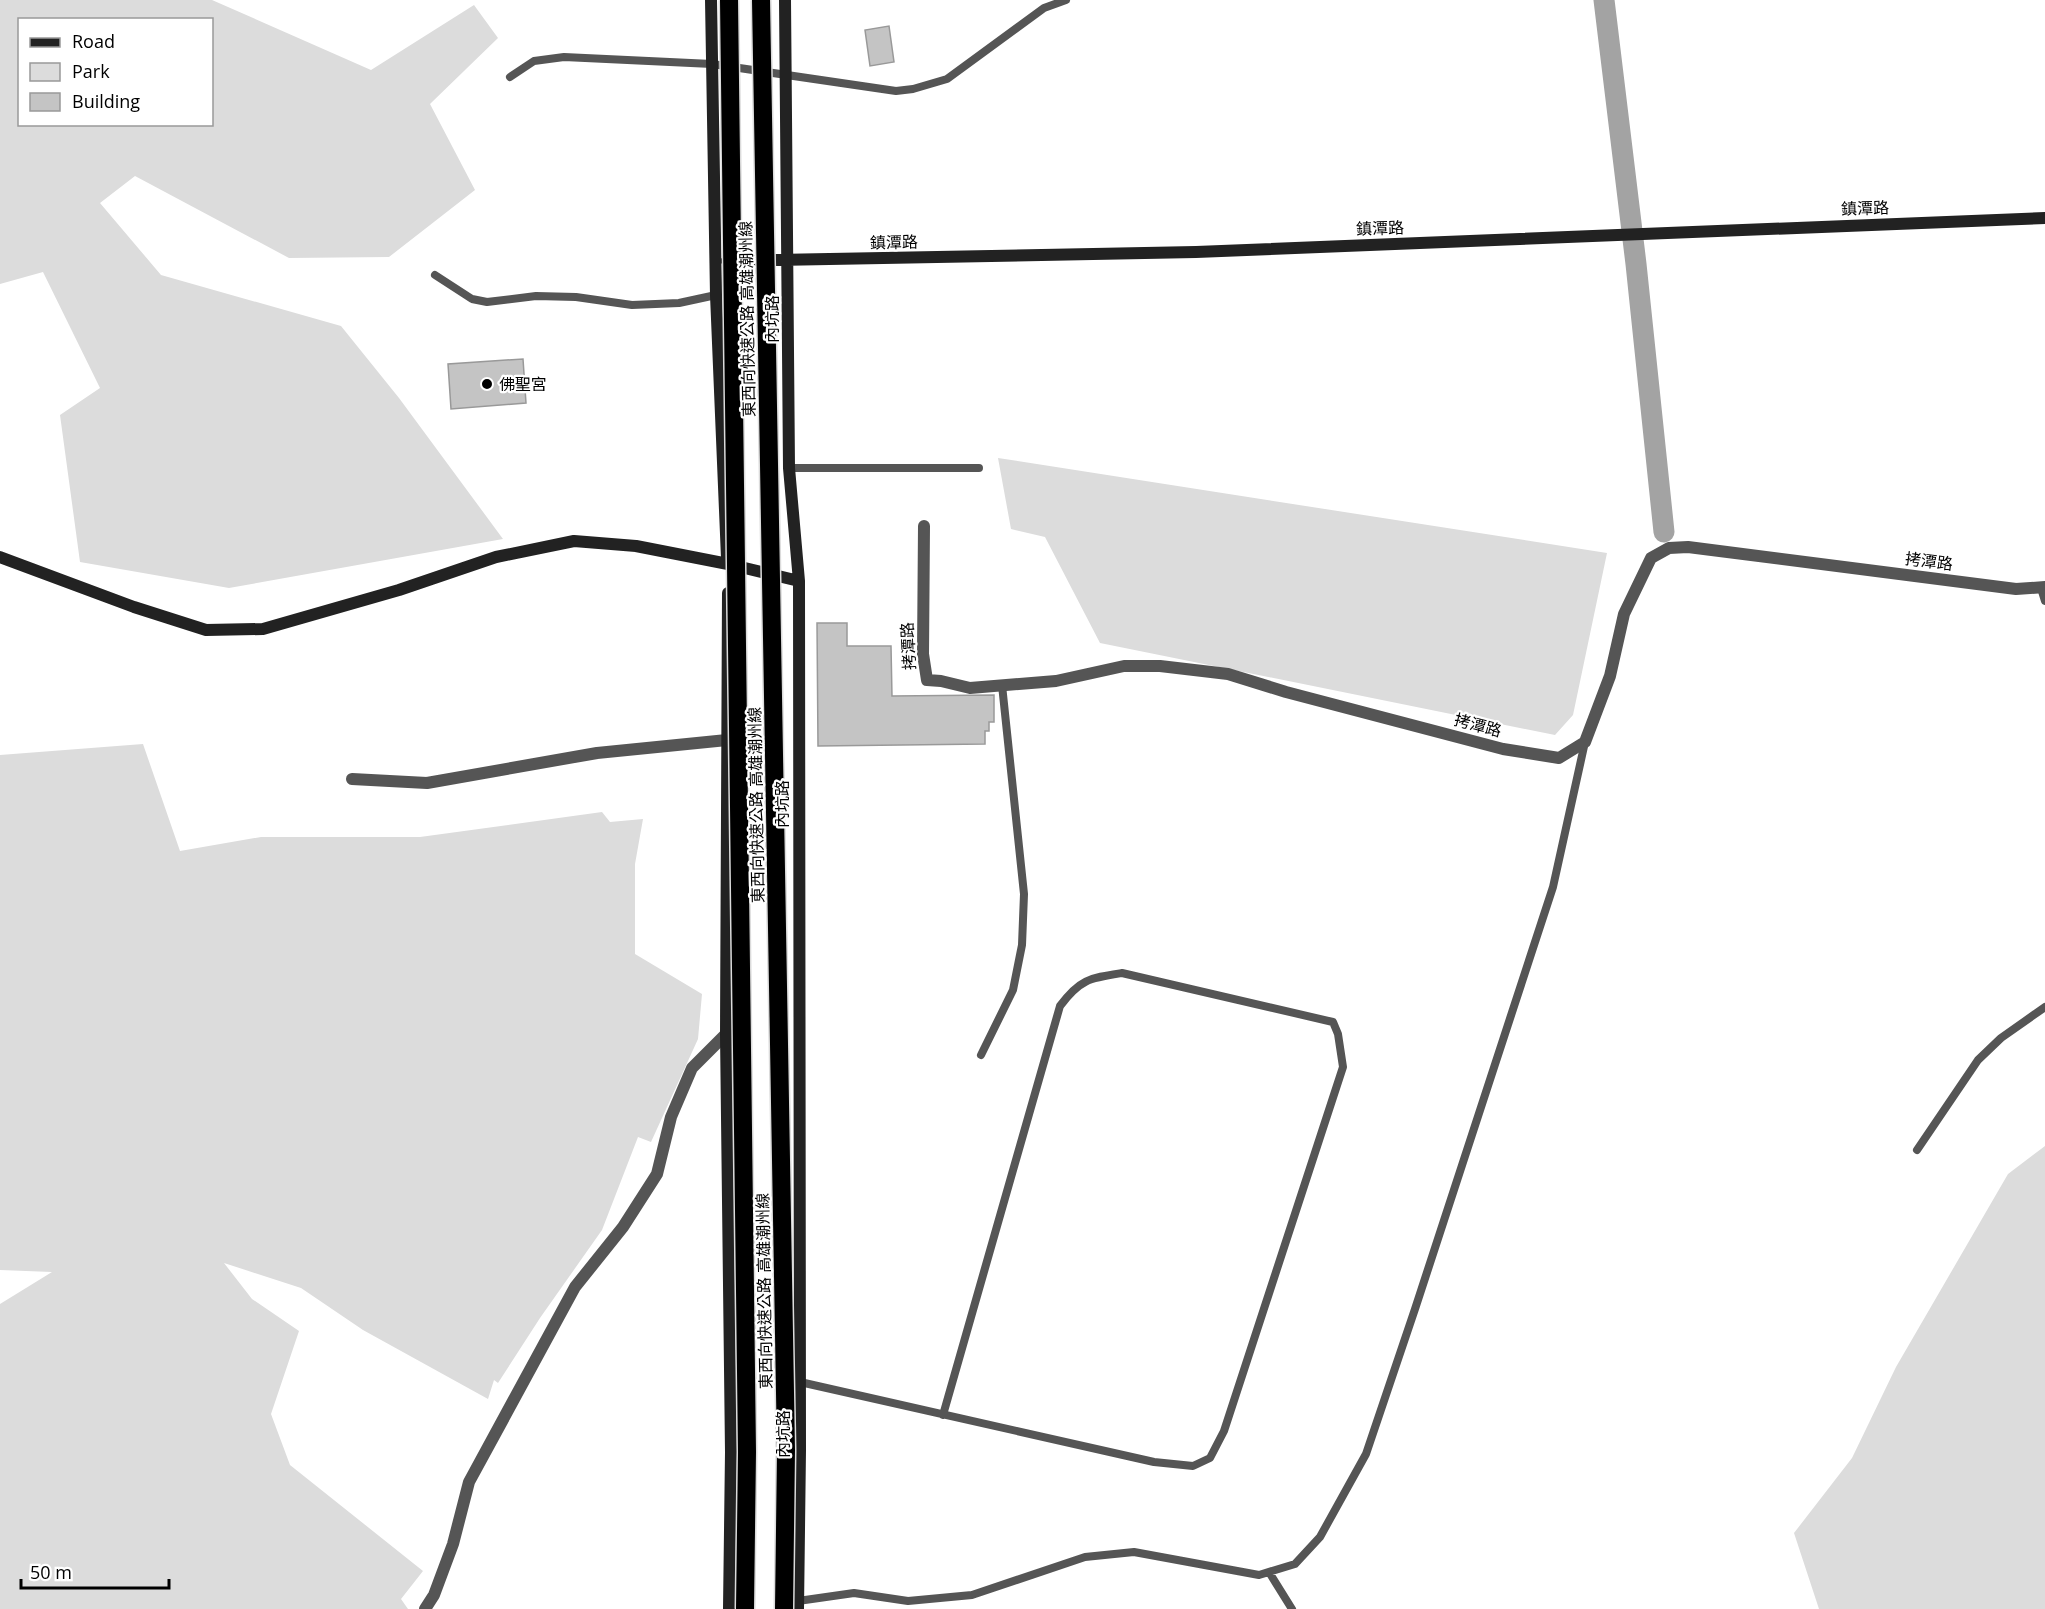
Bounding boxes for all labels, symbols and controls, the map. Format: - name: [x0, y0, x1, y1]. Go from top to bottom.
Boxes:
- legend: [18, 18, 213, 126]
- text: Road: [72, 29, 115, 53]
- text: Park: [72, 59, 110, 83]
- text: Building: [72, 89, 140, 113]
- street label: 鎮潭路: [1841, 196, 1889, 220]
- street label: 鎮潭路: [1356, 216, 1404, 240]
- street label: 東西向快速公路 高雄潮州線: [734, 221, 760, 417]
- street label: 鎮潭路: [870, 231, 918, 253]
- street label: 內坑路: [761, 295, 783, 343]
- place label: 佛聖宮: [499, 373, 547, 395]
- marker: 佛聖宮: [480, 377, 494, 391]
- street label: 拷潭路: [1904, 547, 1954, 575]
- street label: 拷潭路: [896, 621, 920, 671]
- street label: 東西向快速公路 高雄潮州線: [743, 707, 769, 903]
- street label: 拷潭路: [1452, 708, 1504, 742]
- street label: 內坑路: [771, 780, 793, 828]
- street label: 東西向快速公路 高雄潮州線: [751, 1193, 777, 1389]
- street label: 內坑路: [772, 1410, 794, 1458]
- scale bar: [21, 1552, 170, 1590]
- text: 50 m: [30, 1560, 72, 1584]

